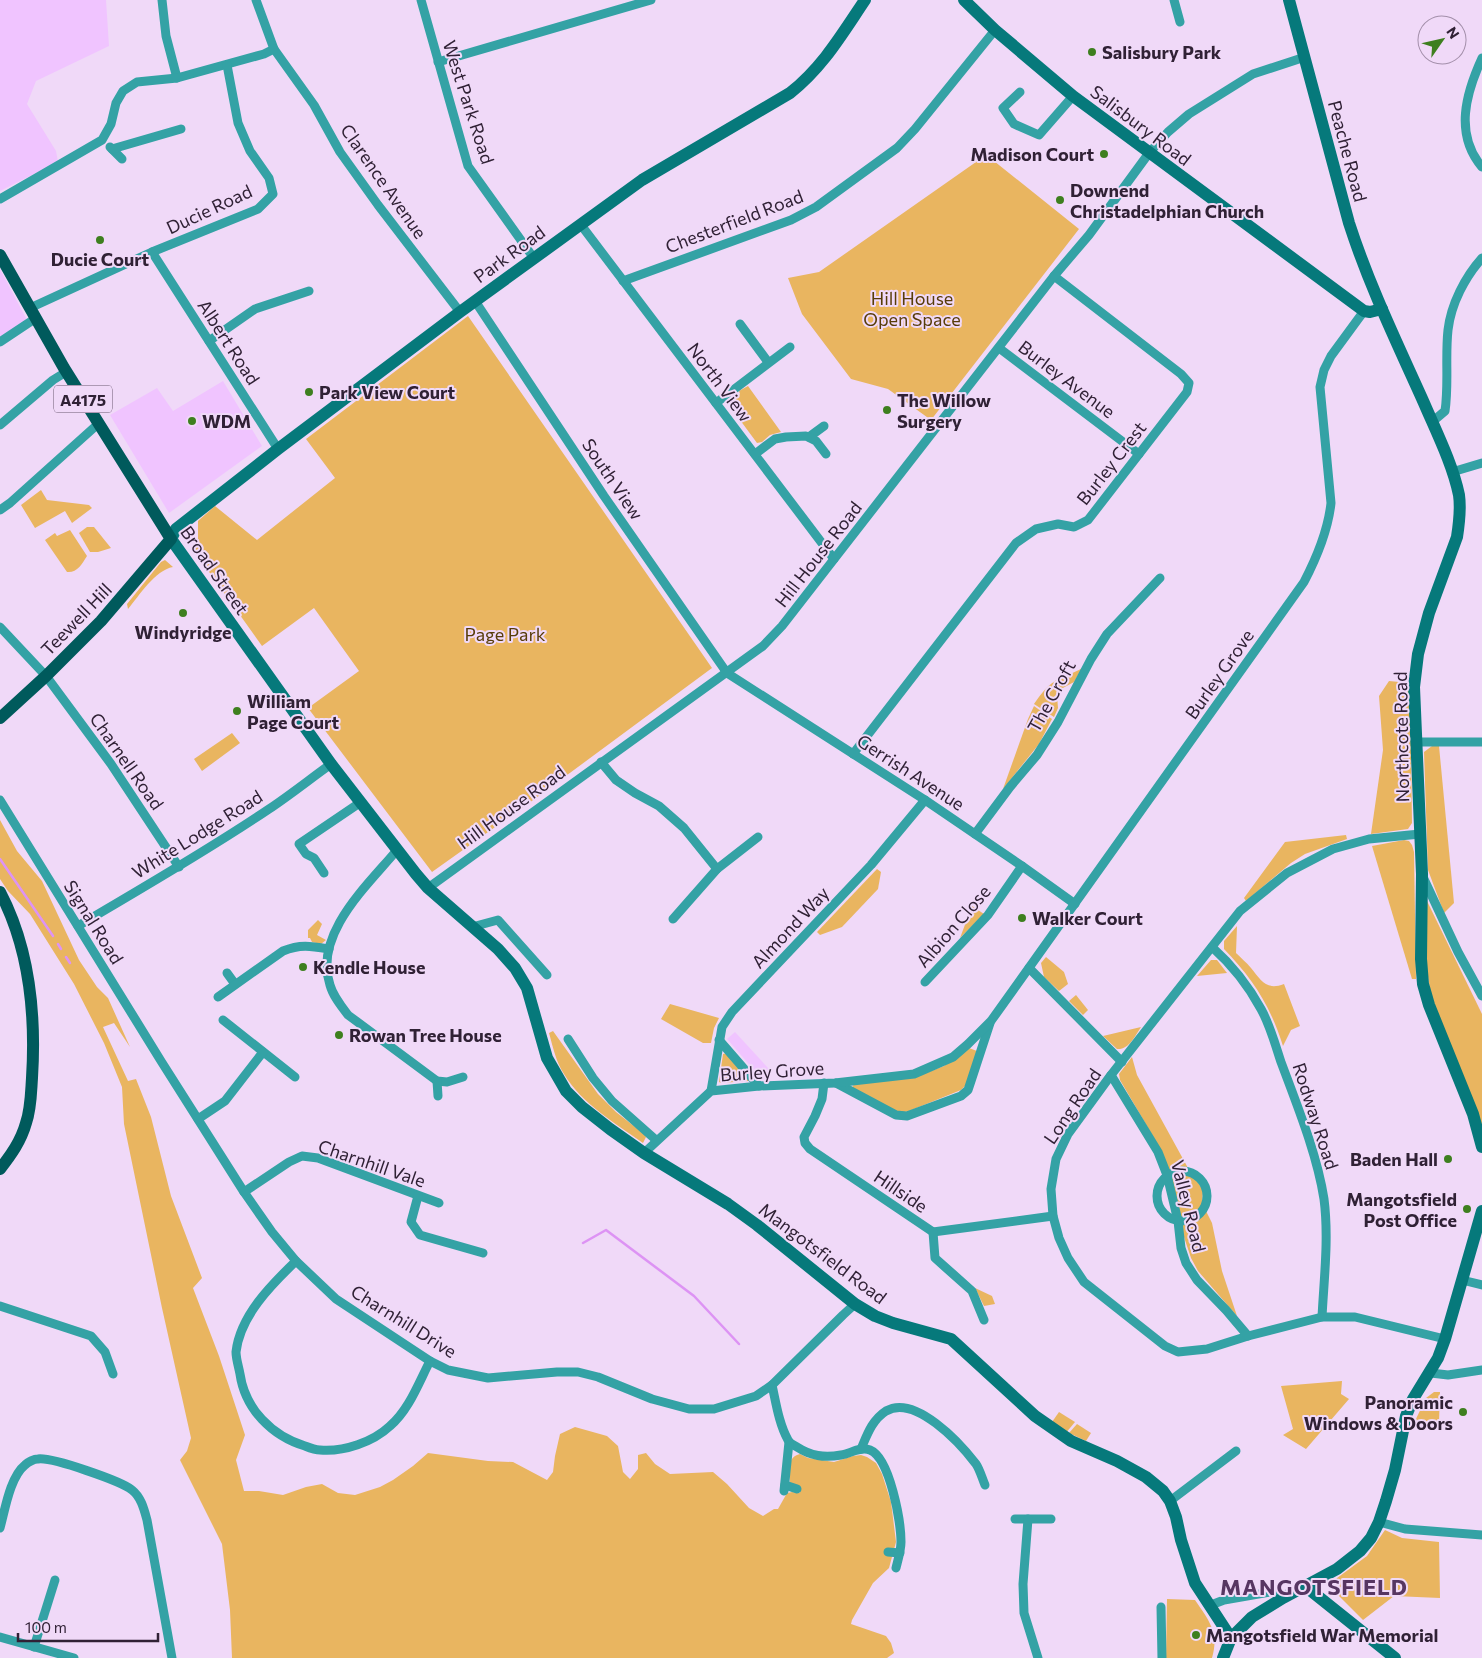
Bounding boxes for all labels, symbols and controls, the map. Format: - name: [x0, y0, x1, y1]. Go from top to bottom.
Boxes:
- north arrow: [1417, 15, 1467, 65]
- text: N: [1443, 23, 1463, 42]
- street label: West Park Road: [439, 37, 499, 167]
- place label: Salisbury Park: [1102, 41, 1222, 63]
- marker: Salisbury Park: [1086, 46, 1098, 58]
- street label: Salisbury Road: [1086, 80, 1196, 170]
- street label: Peache Road: [1324, 98, 1372, 204]
- street label: Clarence Avenue: [336, 119, 432, 243]
- place label: Madison Court: [970, 143, 1094, 165]
- marker: Madison Court: [1098, 148, 1110, 160]
- place label: Downend Christadelphian Church: [1070, 179, 1264, 222]
- street label: Ducie Road: [163, 180, 255, 238]
- street label: Chesterfield Road: [662, 185, 806, 257]
- marker: Downend Christadelphian Church: [1054, 194, 1066, 206]
- street label: Park Road: [469, 221, 549, 287]
- marker: Ducie Court: [94, 234, 106, 246]
- place label: Ducie Court: [51, 248, 150, 270]
- park label: Hill House Open Space: [863, 287, 961, 330]
- street label: Albert Road: [193, 295, 265, 389]
- street label: Burley Avenue: [1014, 335, 1120, 423]
- street label: North View: [683, 338, 757, 426]
- place label: Park View Court: [319, 381, 455, 403]
- road number: A4175: [54, 386, 112, 412]
- marker: Park View Court: [303, 386, 315, 398]
- place label: The Willow Surgery: [897, 389, 991, 432]
- marker: The Willow Surgery: [881, 404, 893, 416]
- place label: WDM: [202, 410, 251, 432]
- marker: WDM: [186, 415, 198, 427]
- street label: Burley Crest: [1072, 417, 1150, 509]
- street label: South View: [578, 434, 648, 524]
- street label: Hill House Road: [770, 497, 866, 611]
- street label: Broad Street: [176, 521, 254, 619]
- street label: Teewell Hill: [36, 578, 116, 660]
- marker: Windyridge: [177, 607, 189, 619]
- place label: Windyridge: [135, 621, 231, 643]
- park label: Page Park: [465, 623, 546, 645]
- street label: Burley Grove: [1180, 625, 1258, 723]
- street label: The Croft: [1022, 656, 1080, 736]
- street label: Northcote Road: [1389, 671, 1413, 803]
- place label: William Page Court: [247, 690, 340, 733]
- marker: William Page Court: [231, 705, 243, 717]
- street label: Charnell Road: [85, 708, 169, 814]
- street label: Gerrish Avenue: [853, 729, 969, 815]
- street label: Hill House Road: [453, 760, 569, 854]
- street label: White Lodge Road: [128, 785, 266, 883]
- street label: Signal Road: [60, 876, 128, 968]
- street label: Albion Close: [911, 880, 995, 972]
- street label: Almond Way: [747, 882, 833, 972]
- place label: Walker Court: [1032, 907, 1143, 929]
- marker: Walker Court: [1016, 912, 1028, 924]
- place label: Kendle House: [313, 956, 425, 978]
- marker: Kendle House: [297, 961, 309, 973]
- place label: Rowan Tree House: [349, 1024, 502, 1046]
- marker: Rowan Tree House: [333, 1029, 345, 1041]
- street label: Burley Grove: [719, 1056, 825, 1086]
- street label: Rodway Road: [1288, 1060, 1344, 1172]
- street label: Long Road: [1039, 1064, 1105, 1148]
- street label: Charnhill Vale: [315, 1134, 429, 1192]
- place label: Baden Hall: [1350, 1148, 1438, 1170]
- marker: Baden Hall: [1442, 1153, 1454, 1165]
- street label: Valley Road: [1167, 1158, 1211, 1254]
- street label: Hillside: [870, 1165, 932, 1217]
- place label: Mangotsfield Post Office: [1346, 1188, 1457, 1231]
- street label: Mangotsfield Road: [755, 1198, 891, 1308]
- marker: Mangotsfield Post Office: [1461, 1203, 1473, 1215]
- street label: Charnhill Drive: [347, 1280, 461, 1362]
- place label: Panoramic Windows & Doors: [1304, 1391, 1453, 1434]
- marker: Panoramic Windows & Doors: [1457, 1406, 1469, 1418]
- district label: MANGOTSFIELD: [1220, 1573, 1408, 1600]
- scale bar: [18, 1610, 158, 1642]
- text: 100 m: [25, 1618, 67, 1636]
- place label: Mangotsfield War Memorial: [1206, 1624, 1438, 1646]
- marker: Mangotsfield War Memorial: [1190, 1629, 1202, 1641]

